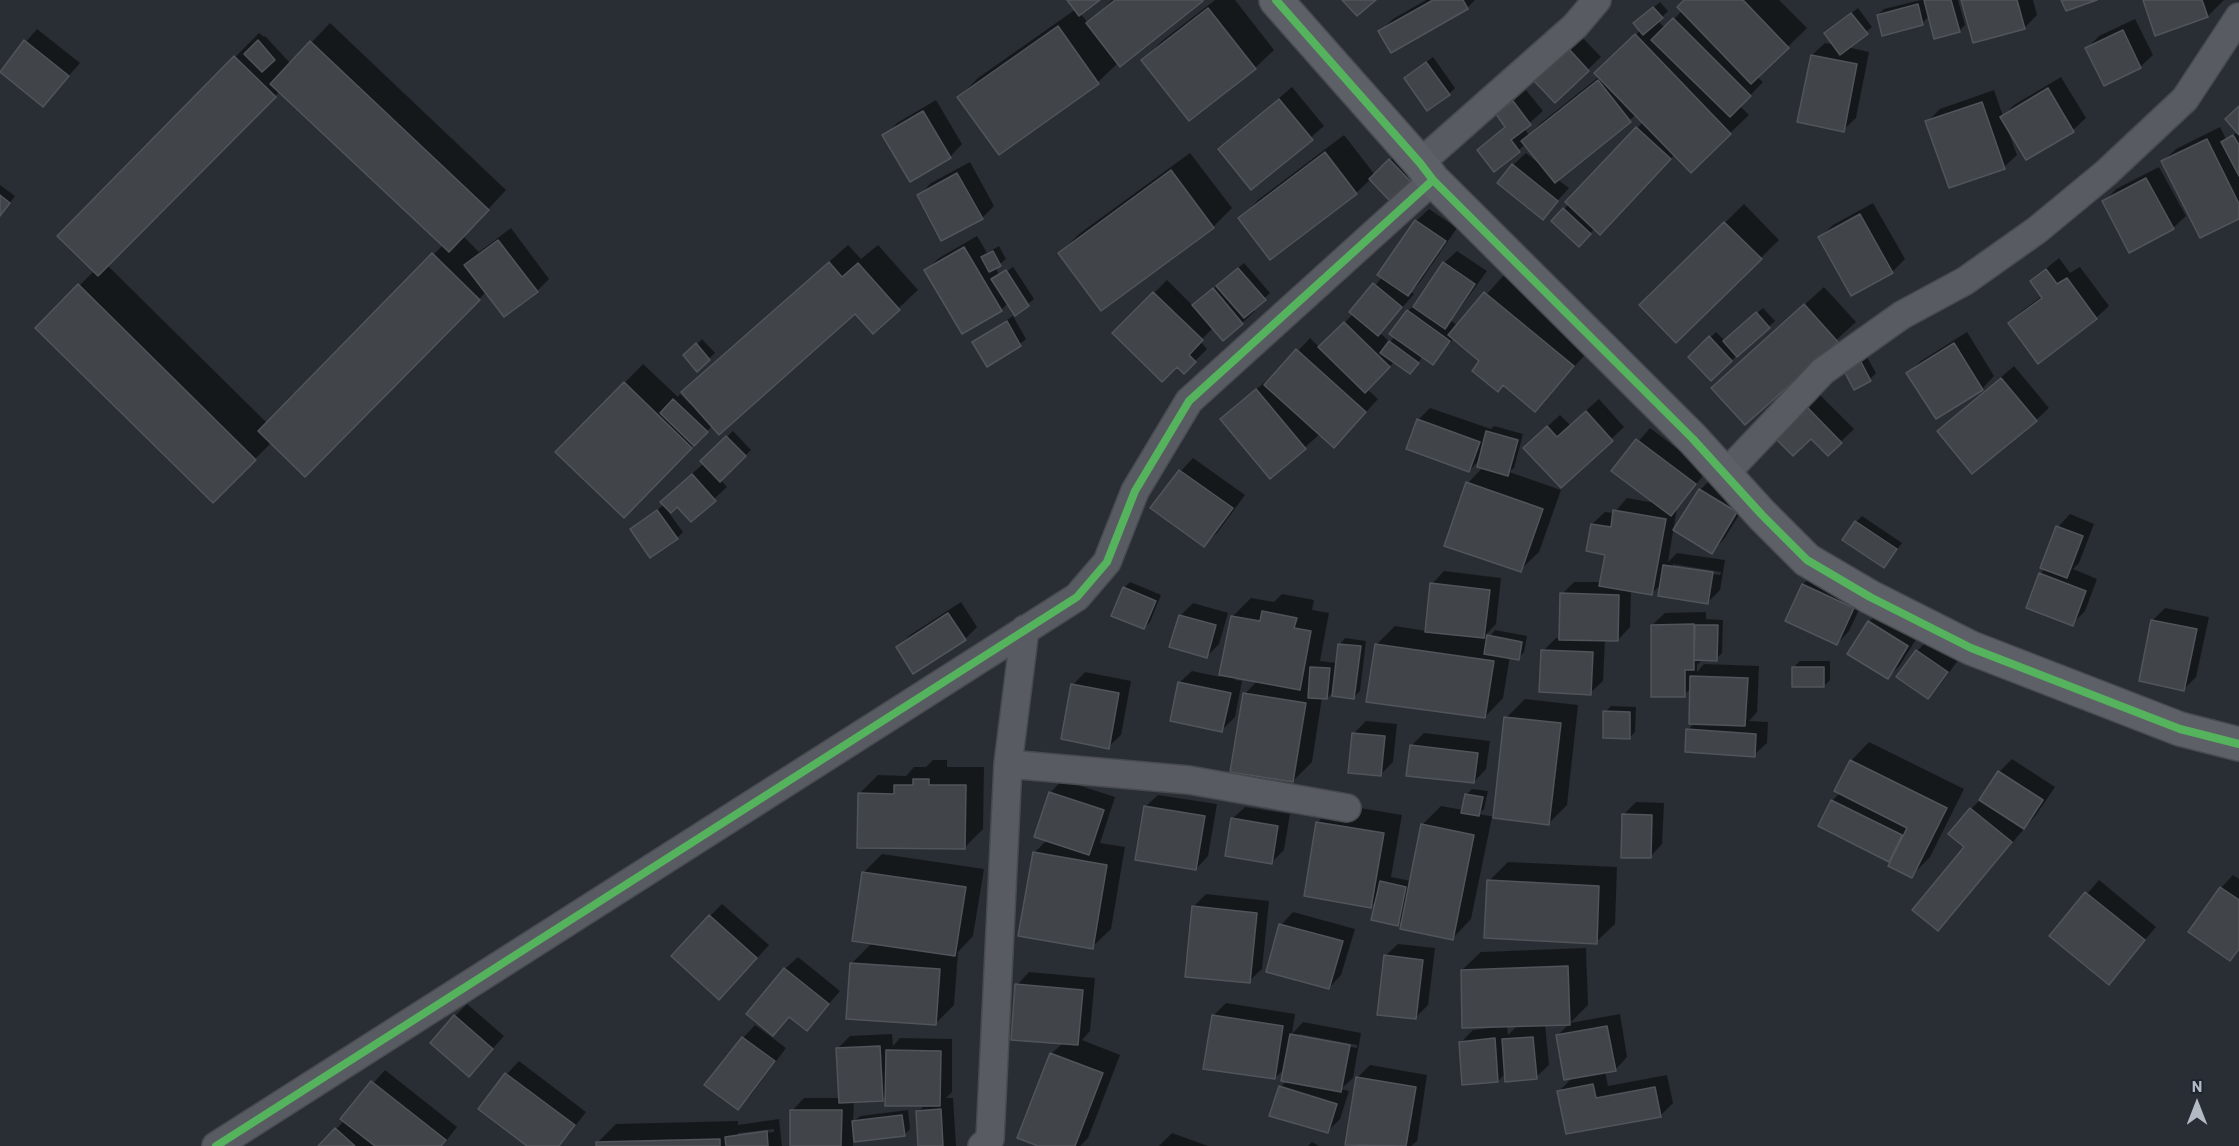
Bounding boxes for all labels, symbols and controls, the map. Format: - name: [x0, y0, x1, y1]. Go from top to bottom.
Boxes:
- north arrow: [2167, 1074, 2227, 1134]
- text: N: [2192, 1076, 2202, 1095]

